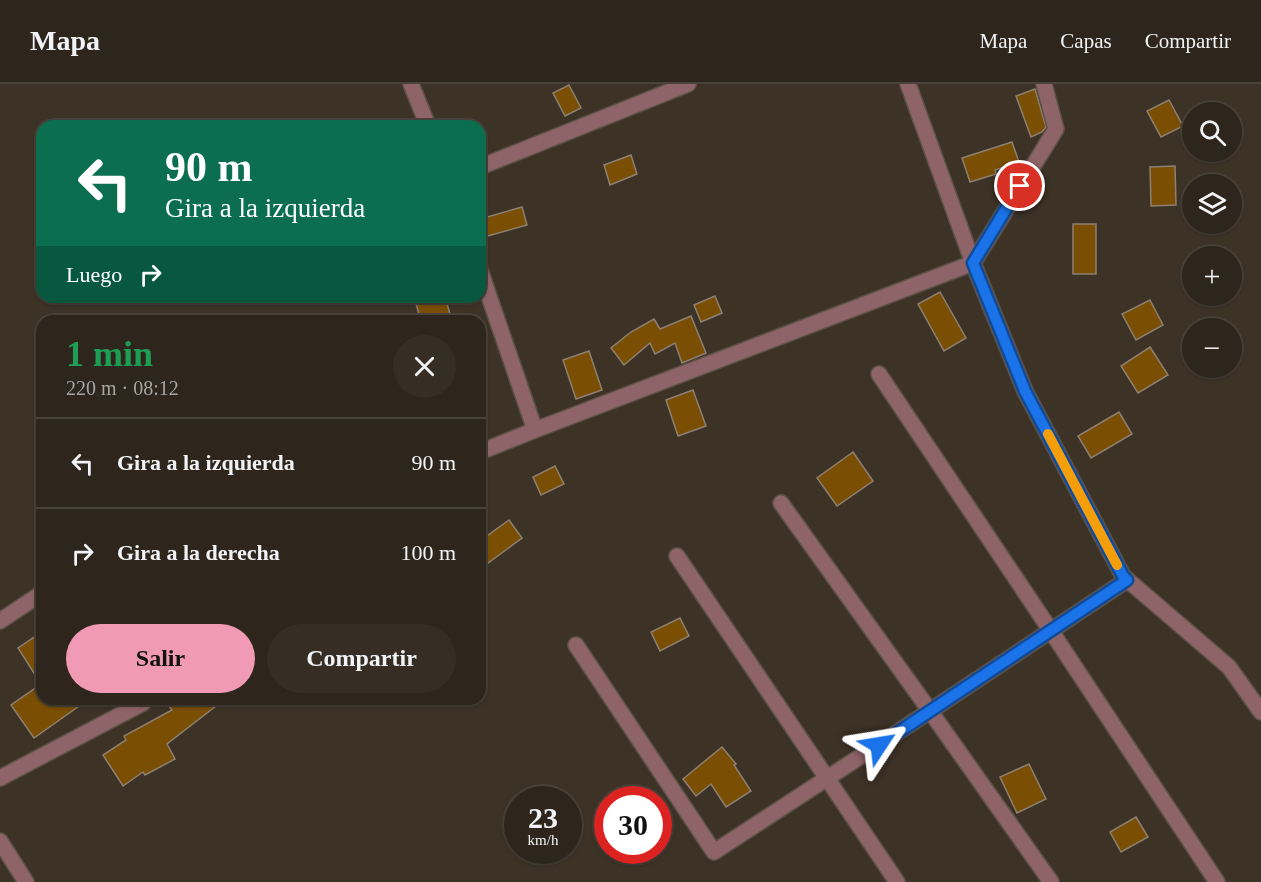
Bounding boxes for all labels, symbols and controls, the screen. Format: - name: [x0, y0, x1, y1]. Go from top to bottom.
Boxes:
- text: Mapa: [30, 25, 100, 56]
- text: Mapa: [980, 29, 1027, 53]
- text: Capas: [1060, 29, 1112, 53]
- text: Compartir: [1145, 29, 1231, 53]
- map controls: [1182, 102, 1242, 378]
- button: search: [1182, 102, 1242, 162]
- icon: left: [66, 144, 144, 222]
- text: 90 m: [165, 144, 253, 190]
- pin: [994, 160, 1045, 211]
- icon: arrive: [1003, 169, 1036, 202]
- button: layers: [1182, 174, 1242, 234]
- text: Gira a la izquierda: [165, 193, 365, 223]
- button: +: [1182, 246, 1242, 306]
- icon: right: [134, 258, 167, 291]
- text: Luego: [66, 262, 122, 287]
- button: −: [1182, 318, 1242, 378]
- text: 1 min: [66, 334, 153, 374]
- button: close: [393, 335, 456, 398]
- text: 220 m · 08:12: [66, 377, 179, 399]
- icon: left: [66, 447, 99, 480]
- text: Gira a la izquierda: [117, 450, 295, 475]
- text: 90 m: [411, 450, 456, 475]
- icon: right: [66, 537, 99, 570]
- text: Gira a la derecha: [117, 540, 280, 565]
- text: 100 m: [400, 540, 456, 565]
- button: Salir: [66, 624, 255, 693]
- button: Compartir: [267, 624, 456, 693]
- position arrow: [847, 713, 911, 777]
- speed limit sign: 30: [594, 786, 672, 864]
- text: 23: [528, 801, 558, 834]
- text: km/h: [528, 832, 558, 848]

